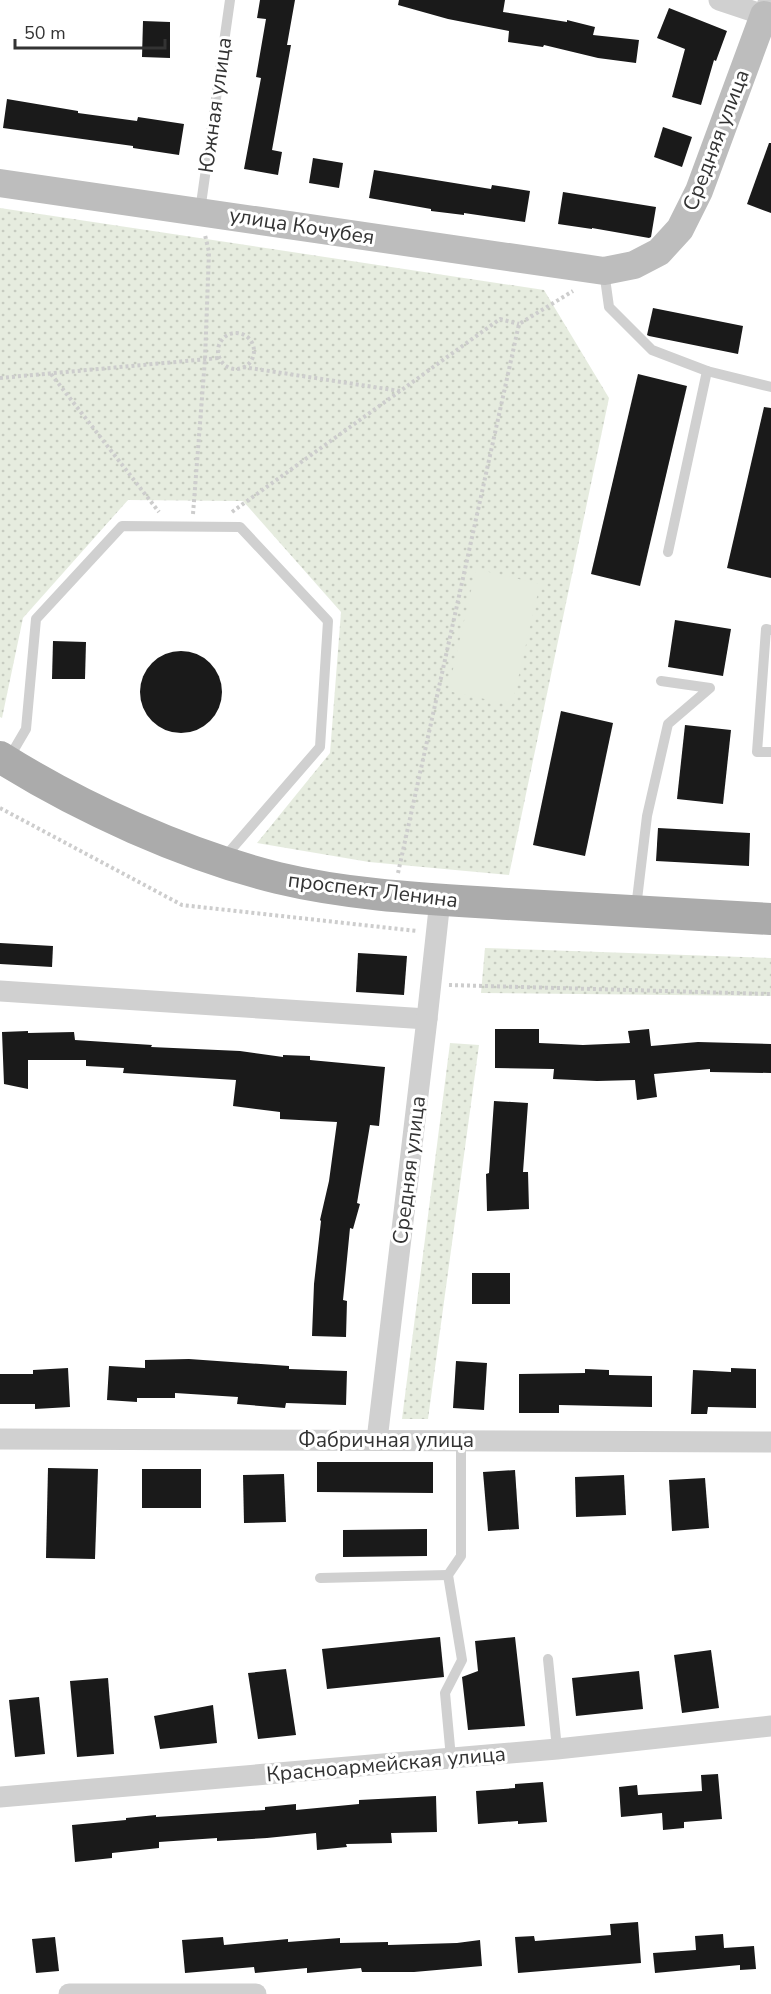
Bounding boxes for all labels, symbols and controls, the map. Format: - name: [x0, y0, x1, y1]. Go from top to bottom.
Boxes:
- scale bar: [15, 12, 165, 50]
- text: 50 m: [24, 21, 66, 45]
- street label: Южная улица: [192, 35, 238, 175]
- street label: Средняя улица: [676, 65, 756, 215]
- street label: улица Кочубея: [228, 201, 376, 251]
- street label: проспект Ленина: [286, 866, 460, 914]
- street label: Средняя улица: [386, 1094, 432, 1246]
- street label: Фабричная улица: [298, 1426, 474, 1454]
- street label: Красноармейская улица: [265, 1740, 507, 1788]

